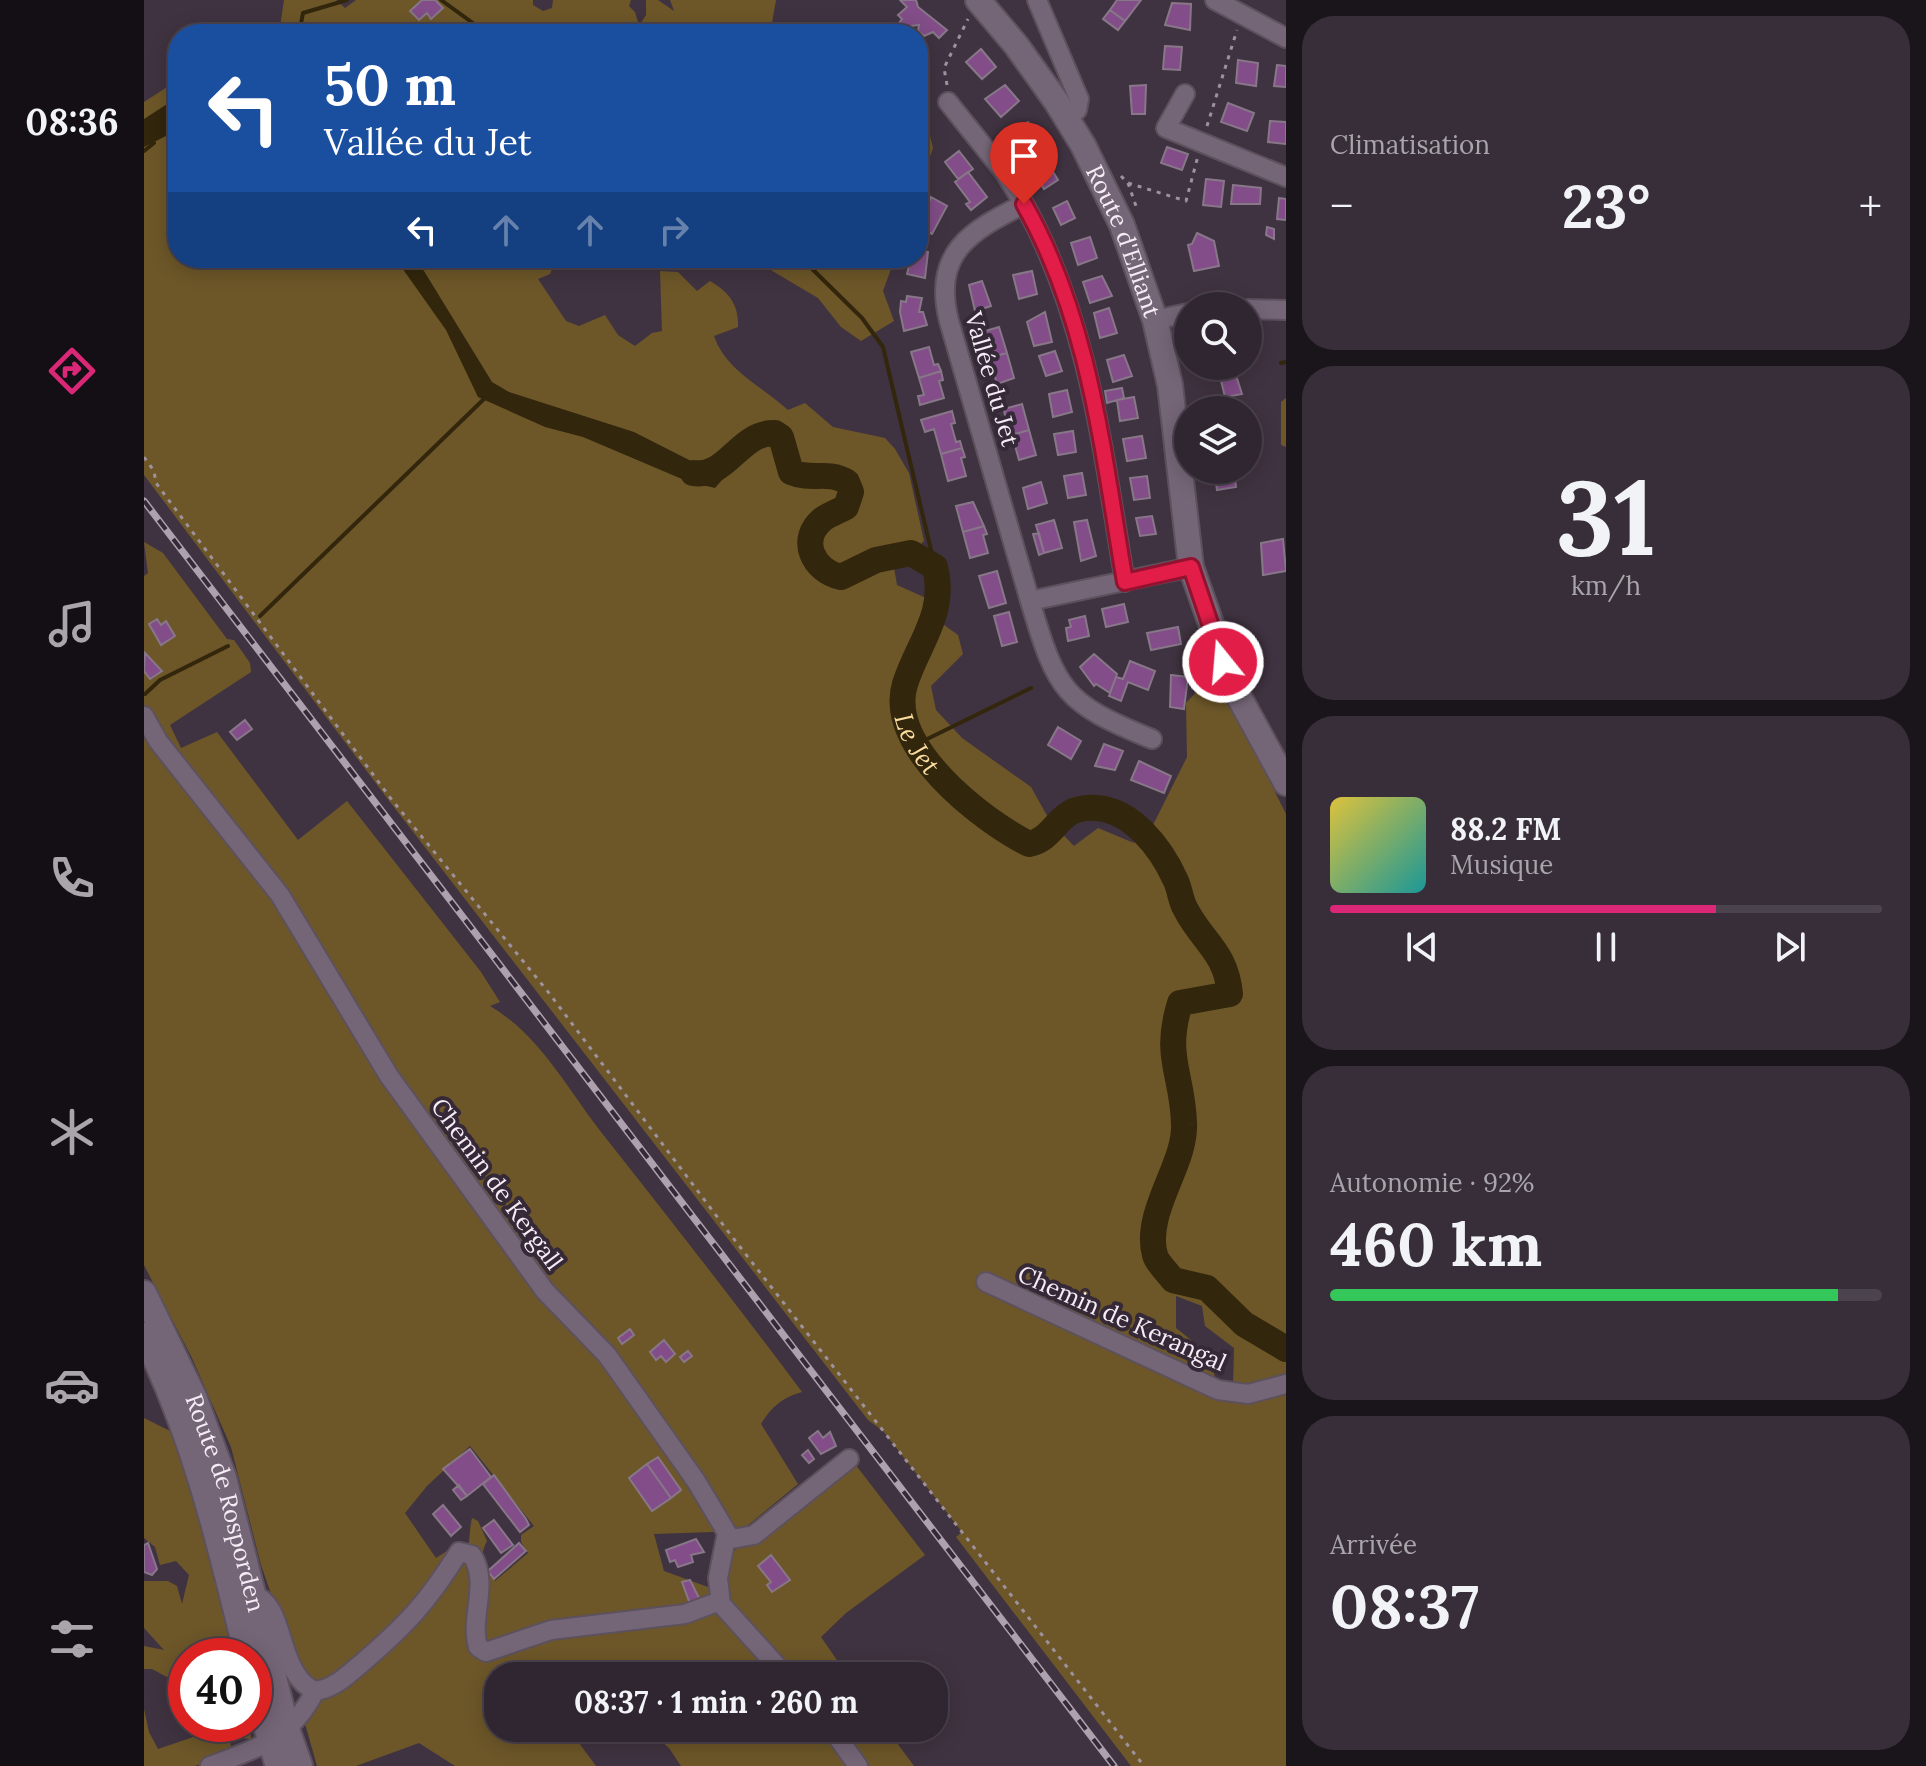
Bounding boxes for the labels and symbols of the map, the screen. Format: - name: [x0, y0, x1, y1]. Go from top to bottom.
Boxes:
- pin: [990, 122, 1058, 204]
- street label: Route d'Elliant: [1079, 159, 1169, 322]
- street label: Vallée du Jet: [958, 307, 1026, 450]
- position arrow: [1181, 620, 1265, 704]
- water label: Le Jet: [888, 709, 948, 781]
- street label: Chemin de Kergall: [424, 1092, 570, 1276]
- street label: Chemin de Kerangal: [1013, 1258, 1231, 1378]
- street label: Route de Rosporden: [179, 1389, 272, 1615]
- speed limit sign: 40: [168, 1638, 272, 1742]

